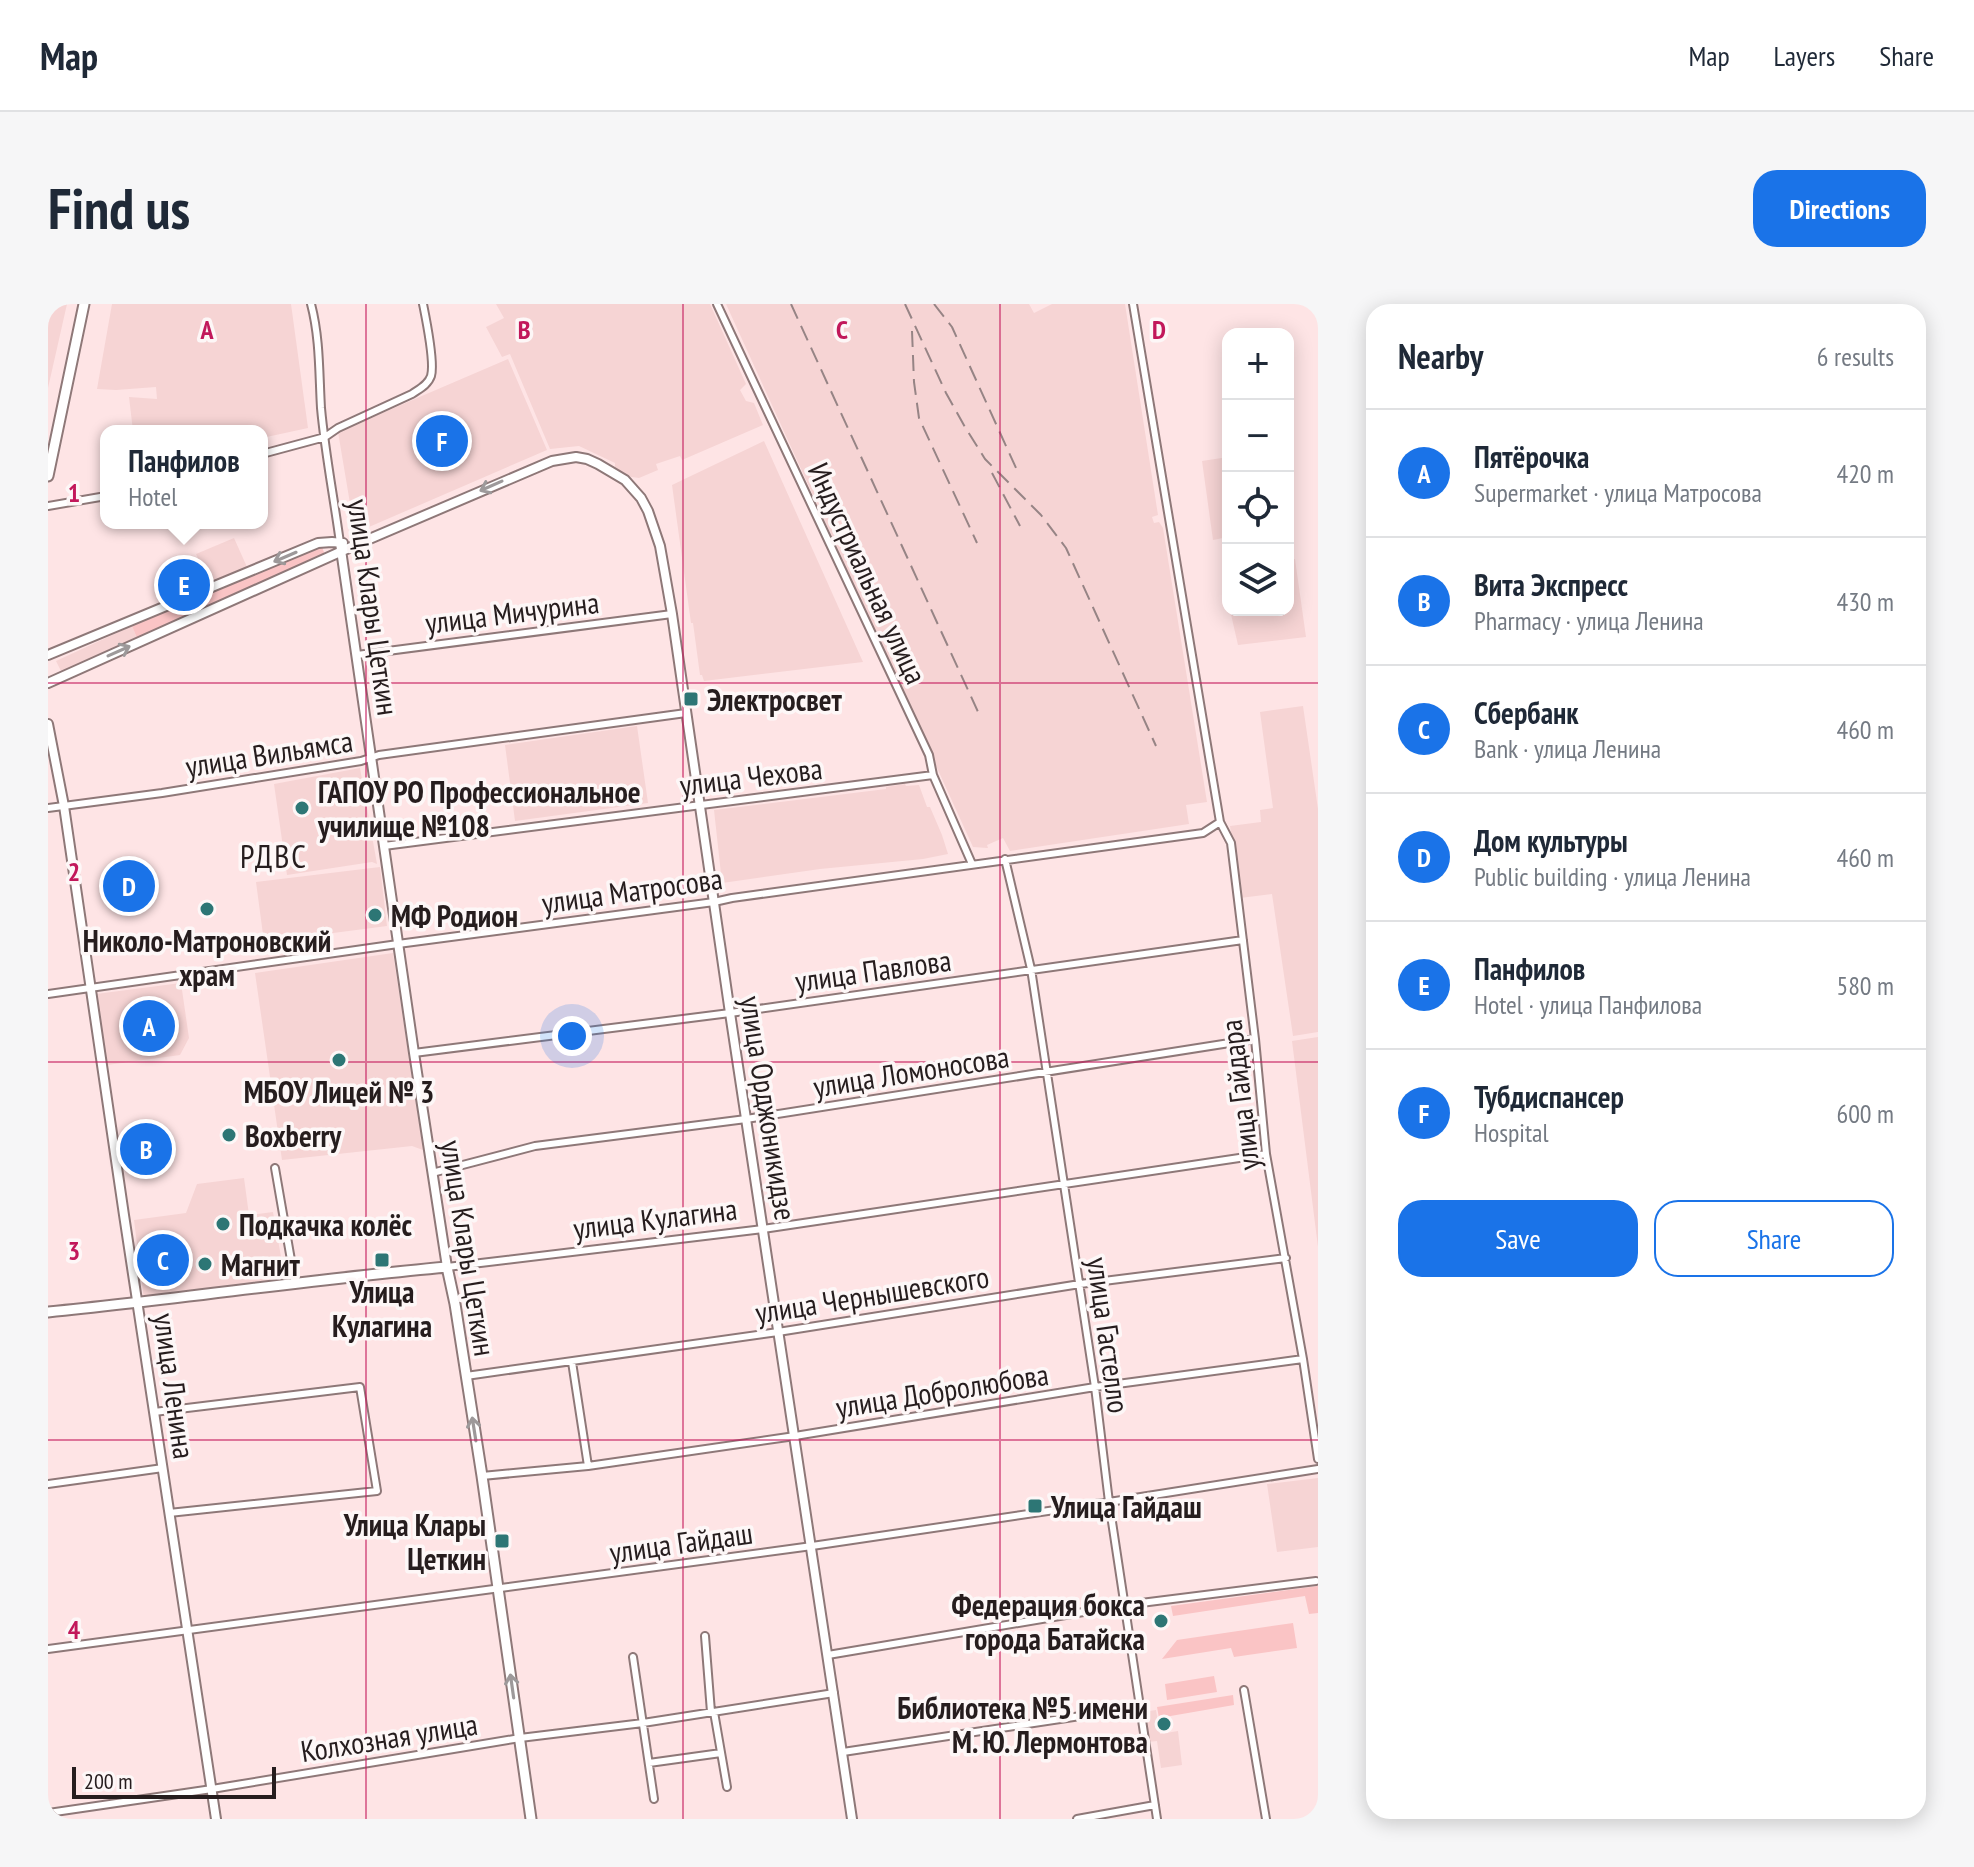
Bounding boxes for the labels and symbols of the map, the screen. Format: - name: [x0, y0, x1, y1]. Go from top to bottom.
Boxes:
- text: A: [199, 313, 214, 346]
- text: B: [518, 313, 531, 346]
- text: C: [836, 313, 848, 346]
- text: D: [1152, 313, 1166, 346]
- pin: F: [416, 411, 468, 471]
- street label: Индустриальная улица: [800, 456, 936, 690]
- text: 1: [68, 476, 80, 509]
- one-way arrow: [479, 479, 503, 494]
- street label: улица Клары Цеткин: [340, 496, 408, 718]
- one-way arrow: [273, 551, 298, 565]
- pin: E: [158, 555, 210, 615]
- street label: улица Мичурина: [423, 582, 601, 642]
- one-way arrow: [106, 643, 131, 658]
- place label: Электросвет: [707, 680, 843, 719]
- marker: Электросвет: [682, 690, 700, 708]
- street label: улица Вильямса: [183, 721, 355, 785]
- street label: улица Чехова: [677, 748, 825, 804]
- place label: ГАПОУ РО Профессиональное училище №108: [317, 772, 641, 845]
- marker: ГАПОУ РО Профессиональное училище №108: [293, 799, 311, 817]
- district label: РДВС: [240, 835, 308, 877]
- text: 2: [68, 855, 80, 888]
- pin: D: [103, 856, 155, 916]
- street label: улица Матросова: [539, 858, 725, 922]
- place label: МФ Родион: [391, 896, 518, 935]
- marker: Николо-Матроновский храм: [198, 900, 216, 918]
- marker: МФ Родион: [366, 906, 384, 924]
- place label: Николо-Матроновский храм: [83, 921, 331, 994]
- street label: улица Павлова: [793, 940, 953, 1000]
- street label: улица Орджоникидзе: [732, 993, 806, 1223]
- pin: A: [123, 996, 175, 1056]
- your location: [552, 1016, 592, 1056]
- street label: улица Гайдара: [1210, 1018, 1268, 1172]
- street label: улица Ломоносова: [810, 1036, 1012, 1106]
- marker: МБОУ Лицей № 3: [330, 1051, 348, 1069]
- place label: МБОУ Лицей № 3: [244, 1072, 434, 1111]
- place label: Boxberry: [245, 1116, 342, 1155]
- pin: B: [120, 1119, 172, 1179]
- marker: Boxberry: [220, 1126, 238, 1144]
- street label: улица Клары Цеткин: [433, 1137, 505, 1359]
- street label: улица Кулагина: [571, 1189, 739, 1247]
- place label: Подкачка колёс: [239, 1205, 413, 1244]
- marker: Подкачка колёс: [214, 1215, 232, 1233]
- pin: C: [137, 1230, 189, 1290]
- text: 3: [68, 1234, 80, 1267]
- place label: Магнит: [221, 1245, 300, 1284]
- marker: Улица Кулагина: [373, 1251, 391, 1269]
- marker: Магнит: [196, 1255, 214, 1273]
- street label: улица Гастелло: [1079, 1255, 1139, 1415]
- street label: улица Чернышевского: [752, 1256, 992, 1332]
- place label: Улица Кулагина: [332, 1272, 432, 1345]
- street label: улица Ленина: [145, 1311, 205, 1461]
- street label: улица Добролюбова: [833, 1354, 1051, 1426]
- one-way arrow: [466, 1417, 481, 1442]
- place label: Улица Гайдаш: [1050, 1487, 1202, 1526]
- marker: Улица Гайдаш: [1026, 1497, 1044, 1515]
- place label: Улица Клары Цеткин: [343, 1505, 486, 1578]
- street label: улица Гайдаш: [607, 1513, 755, 1571]
- marker: Улица Клары Цеткин: [493, 1532, 511, 1550]
- place label: Федерация бокса города Батайска: [952, 1585, 1145, 1658]
- marker: Федерация бокса города Батайска: [1152, 1612, 1170, 1630]
- text: 4: [68, 1613, 81, 1646]
- one-way arrow: [504, 1674, 519, 1699]
- place label: Библиотека №5 имени М. Ю. Лермонтова: [897, 1688, 1148, 1761]
- street label: Колхозная улица: [298, 1704, 480, 1770]
- marker: Библиотека №5 имени М. Ю. Лермонтова: [1155, 1715, 1173, 1733]
- scale bar: [72, 1763, 276, 1799]

